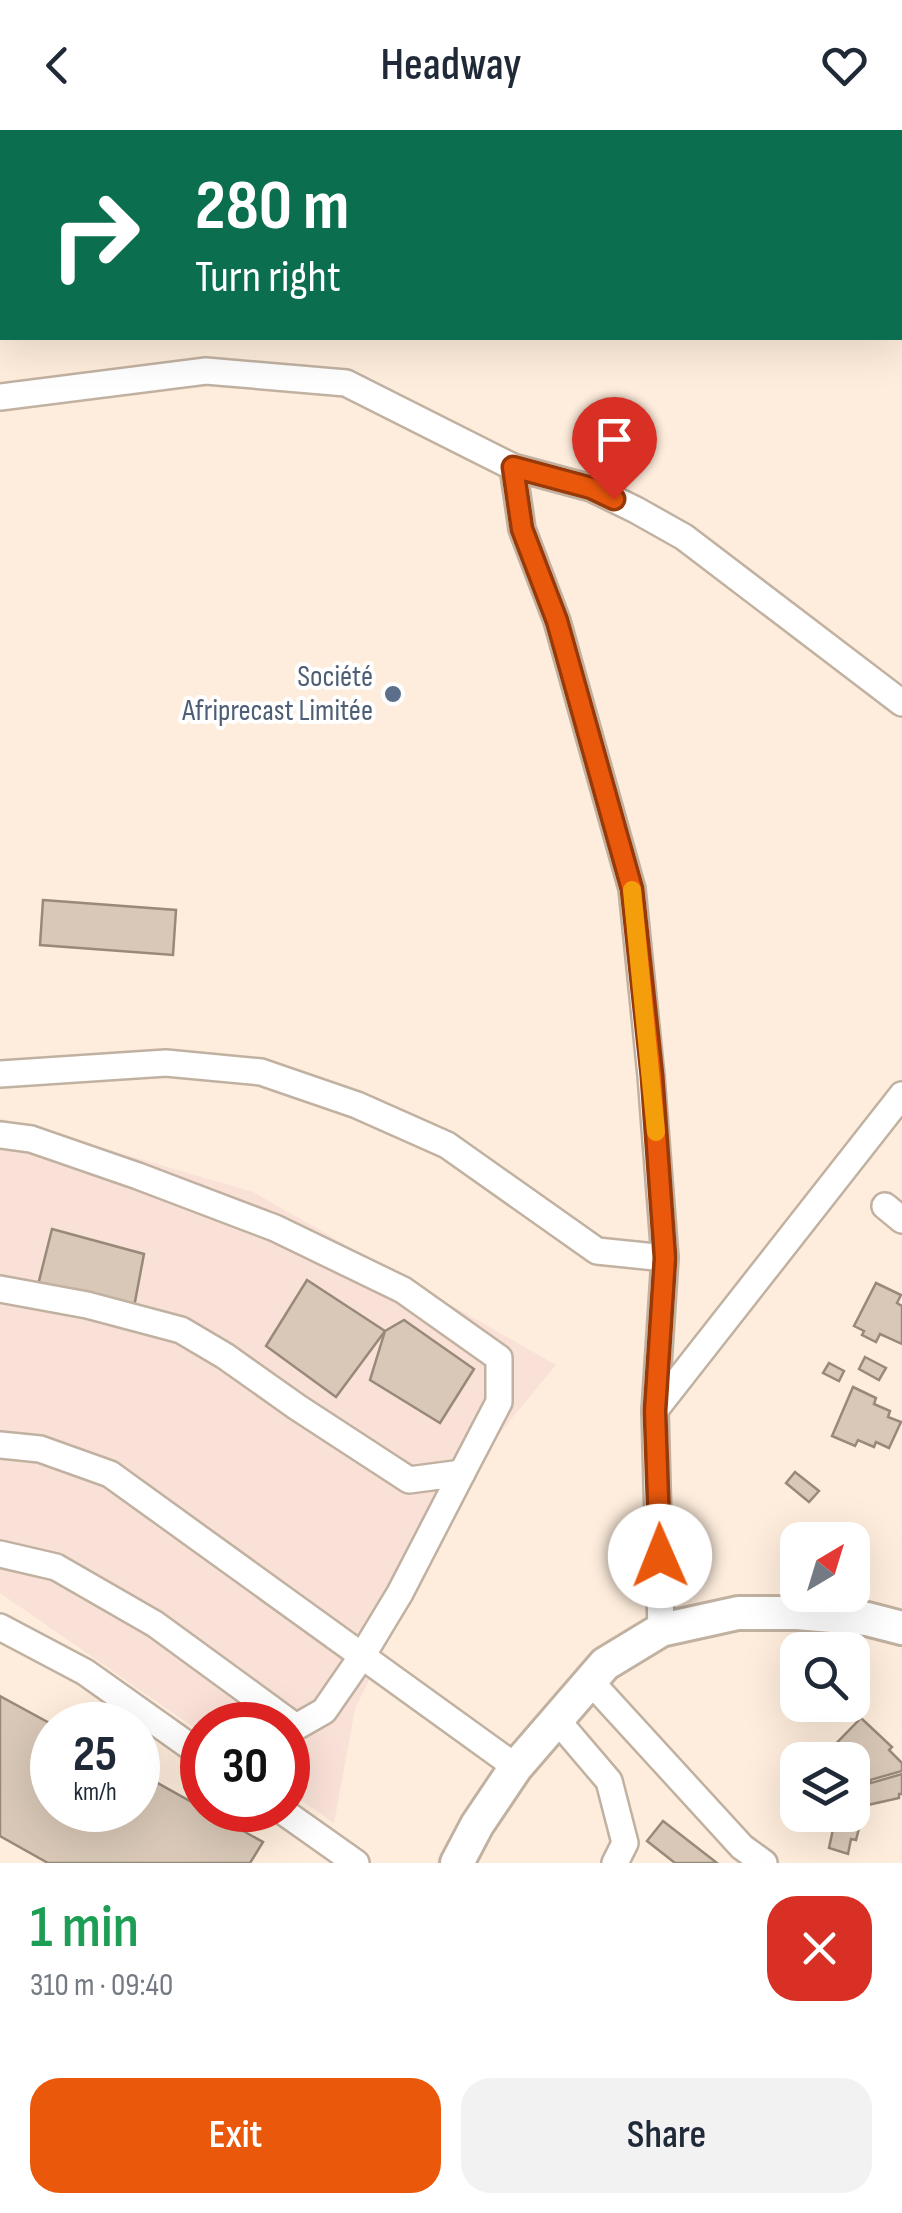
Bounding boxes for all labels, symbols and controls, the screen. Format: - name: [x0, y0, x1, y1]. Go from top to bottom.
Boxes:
- icon: back: [30, 38, 85, 93]
- text: Headway: [380, 38, 522, 93]
- icon: heart: [817, 38, 872, 93]
- text: 280 m: [195, 165, 349, 249]
- icon: right: [30, 170, 160, 300]
- text: Turn right: [195, 250, 341, 305]
- pin: [572, 397, 657, 500]
- icon: arrive: [587, 412, 642, 467]
- place label: Société Afriprecast Limitée: [181, 659, 373, 729]
- marker: Société Afriprecast Limitée: [382, 683, 404, 705]
- position arrow: [608, 1504, 712, 1608]
- north arrow: [780, 1522, 870, 1612]
- map controls: [780, 1522, 870, 1832]
- button: search: [780, 1632, 870, 1722]
- speed limit sign: 30: [180, 1702, 310, 1832]
- text: 25: [73, 1725, 117, 1785]
- button: layers: [780, 1742, 870, 1832]
- text: km/h: [73, 1777, 117, 1808]
- text: 1 min: [30, 1892, 139, 1964]
- button: close: [767, 1896, 872, 2001]
- text: 310 m · 09:40: [30, 1966, 173, 2005]
- button: Exit: [30, 2078, 441, 2193]
- button: Share: [461, 2078, 872, 2193]

